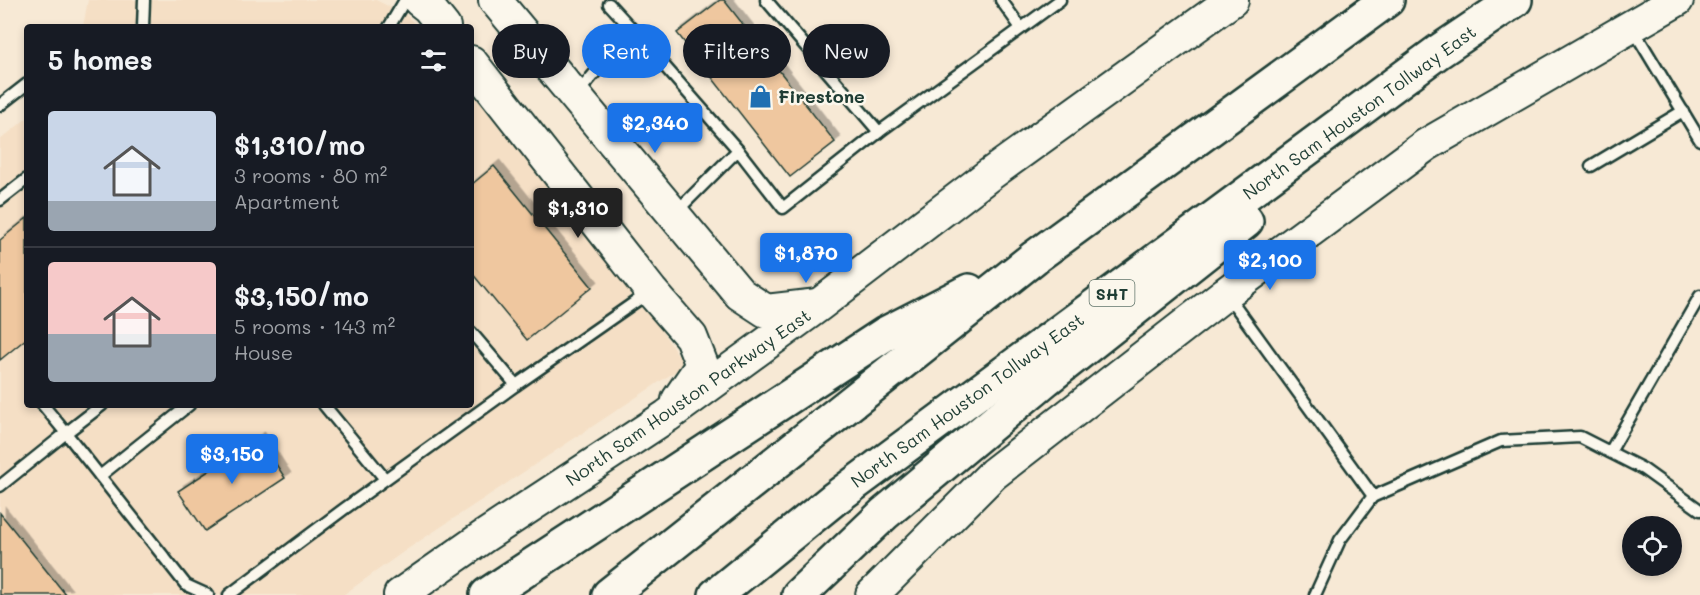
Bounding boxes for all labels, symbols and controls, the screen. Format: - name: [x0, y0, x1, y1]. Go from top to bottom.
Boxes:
- street label: North Sam Houston Tollway East: [1237, 19, 1481, 205]
- chip: Buy: [492, 24, 570, 78]
- chip: Rent: [582, 24, 671, 78]
- chip: Filters: [683, 24, 791, 78]
- chip: New: [803, 24, 890, 78]
- text: 5 homes: [48, 43, 153, 77]
- icon: filters: [417, 44, 450, 77]
- shop icon: Firestone: [747, 83, 773, 109]
- place label: Firestone: [778, 84, 865, 108]
- pin: $2,340: [606, 103, 704, 154]
- text: $2,340: [621, 109, 689, 135]
- text: $1,310/mo: [234, 128, 365, 162]
- icon: home: [96, 135, 168, 207]
- text: 3 rooms · 80 m²: [234, 162, 387, 188]
- text: Apartment: [234, 188, 340, 214]
- pin: $1,310: [529, 188, 627, 239]
- text: $1,310: [547, 194, 609, 220]
- pin: $1,870: [757, 233, 855, 284]
- text: $1,870: [774, 239, 838, 265]
- pin: $2,100: [1221, 240, 1319, 291]
- text: $2,100: [1238, 246, 1302, 272]
- text: $3,150/mo: [234, 279, 369, 313]
- road number: SHT: [1090, 280, 1134, 306]
- icon: home: [96, 286, 168, 358]
- street label: North Sam Houston Parkway East: [561, 303, 815, 491]
- street label: North Sam Houston Tollway East: [845, 307, 1089, 493]
- text: 5 rooms · 143 m²: [234, 313, 395, 339]
- text: House: [234, 339, 293, 365]
- pin: $3,150: [183, 434, 281, 485]
- text: $3,150: [200, 440, 264, 466]
- map controls: [1622, 516, 1682, 576]
- button: locate: [1622, 516, 1682, 576]

